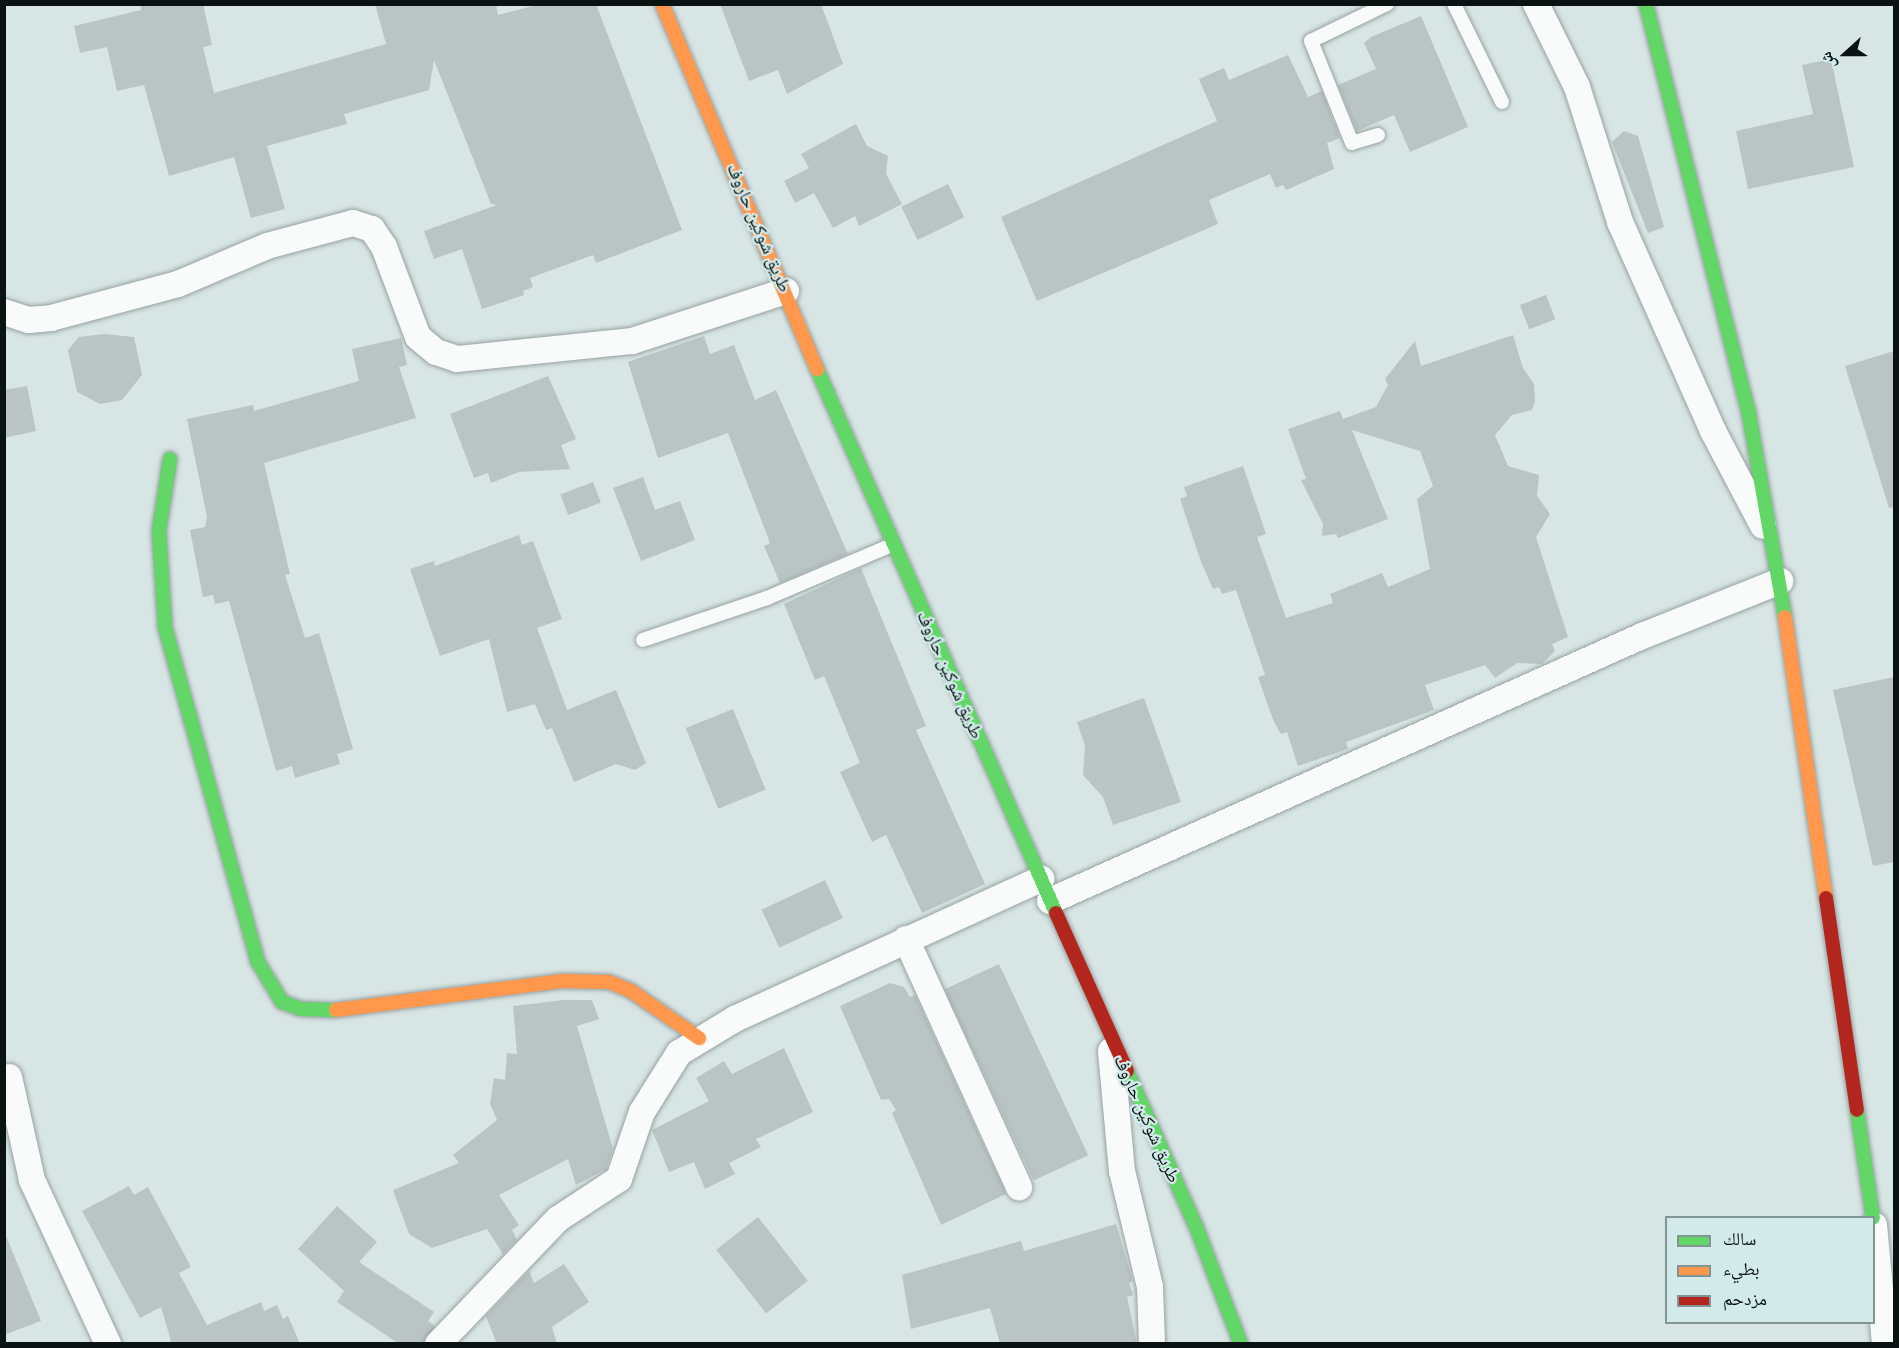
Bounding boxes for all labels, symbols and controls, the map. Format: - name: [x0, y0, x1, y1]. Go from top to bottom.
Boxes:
- north arrow: [1815, 24, 1875, 84]
- text: ش: [1816, 49, 1841, 72]
- street label: طريق شوكين حاروف: [722, 160, 796, 296]
- street label: طريق شوكين حاروف: [912, 608, 988, 742]
- street label: طريق شوكين حاروف: [1109, 1052, 1185, 1186]
- legend: [1665, 1216, 1875, 1324]
- text: سالك: [1723, 1228, 1756, 1250]
- text: بطيء: [1723, 1258, 1760, 1280]
- text: مزدحم: [1723, 1288, 1767, 1310]

